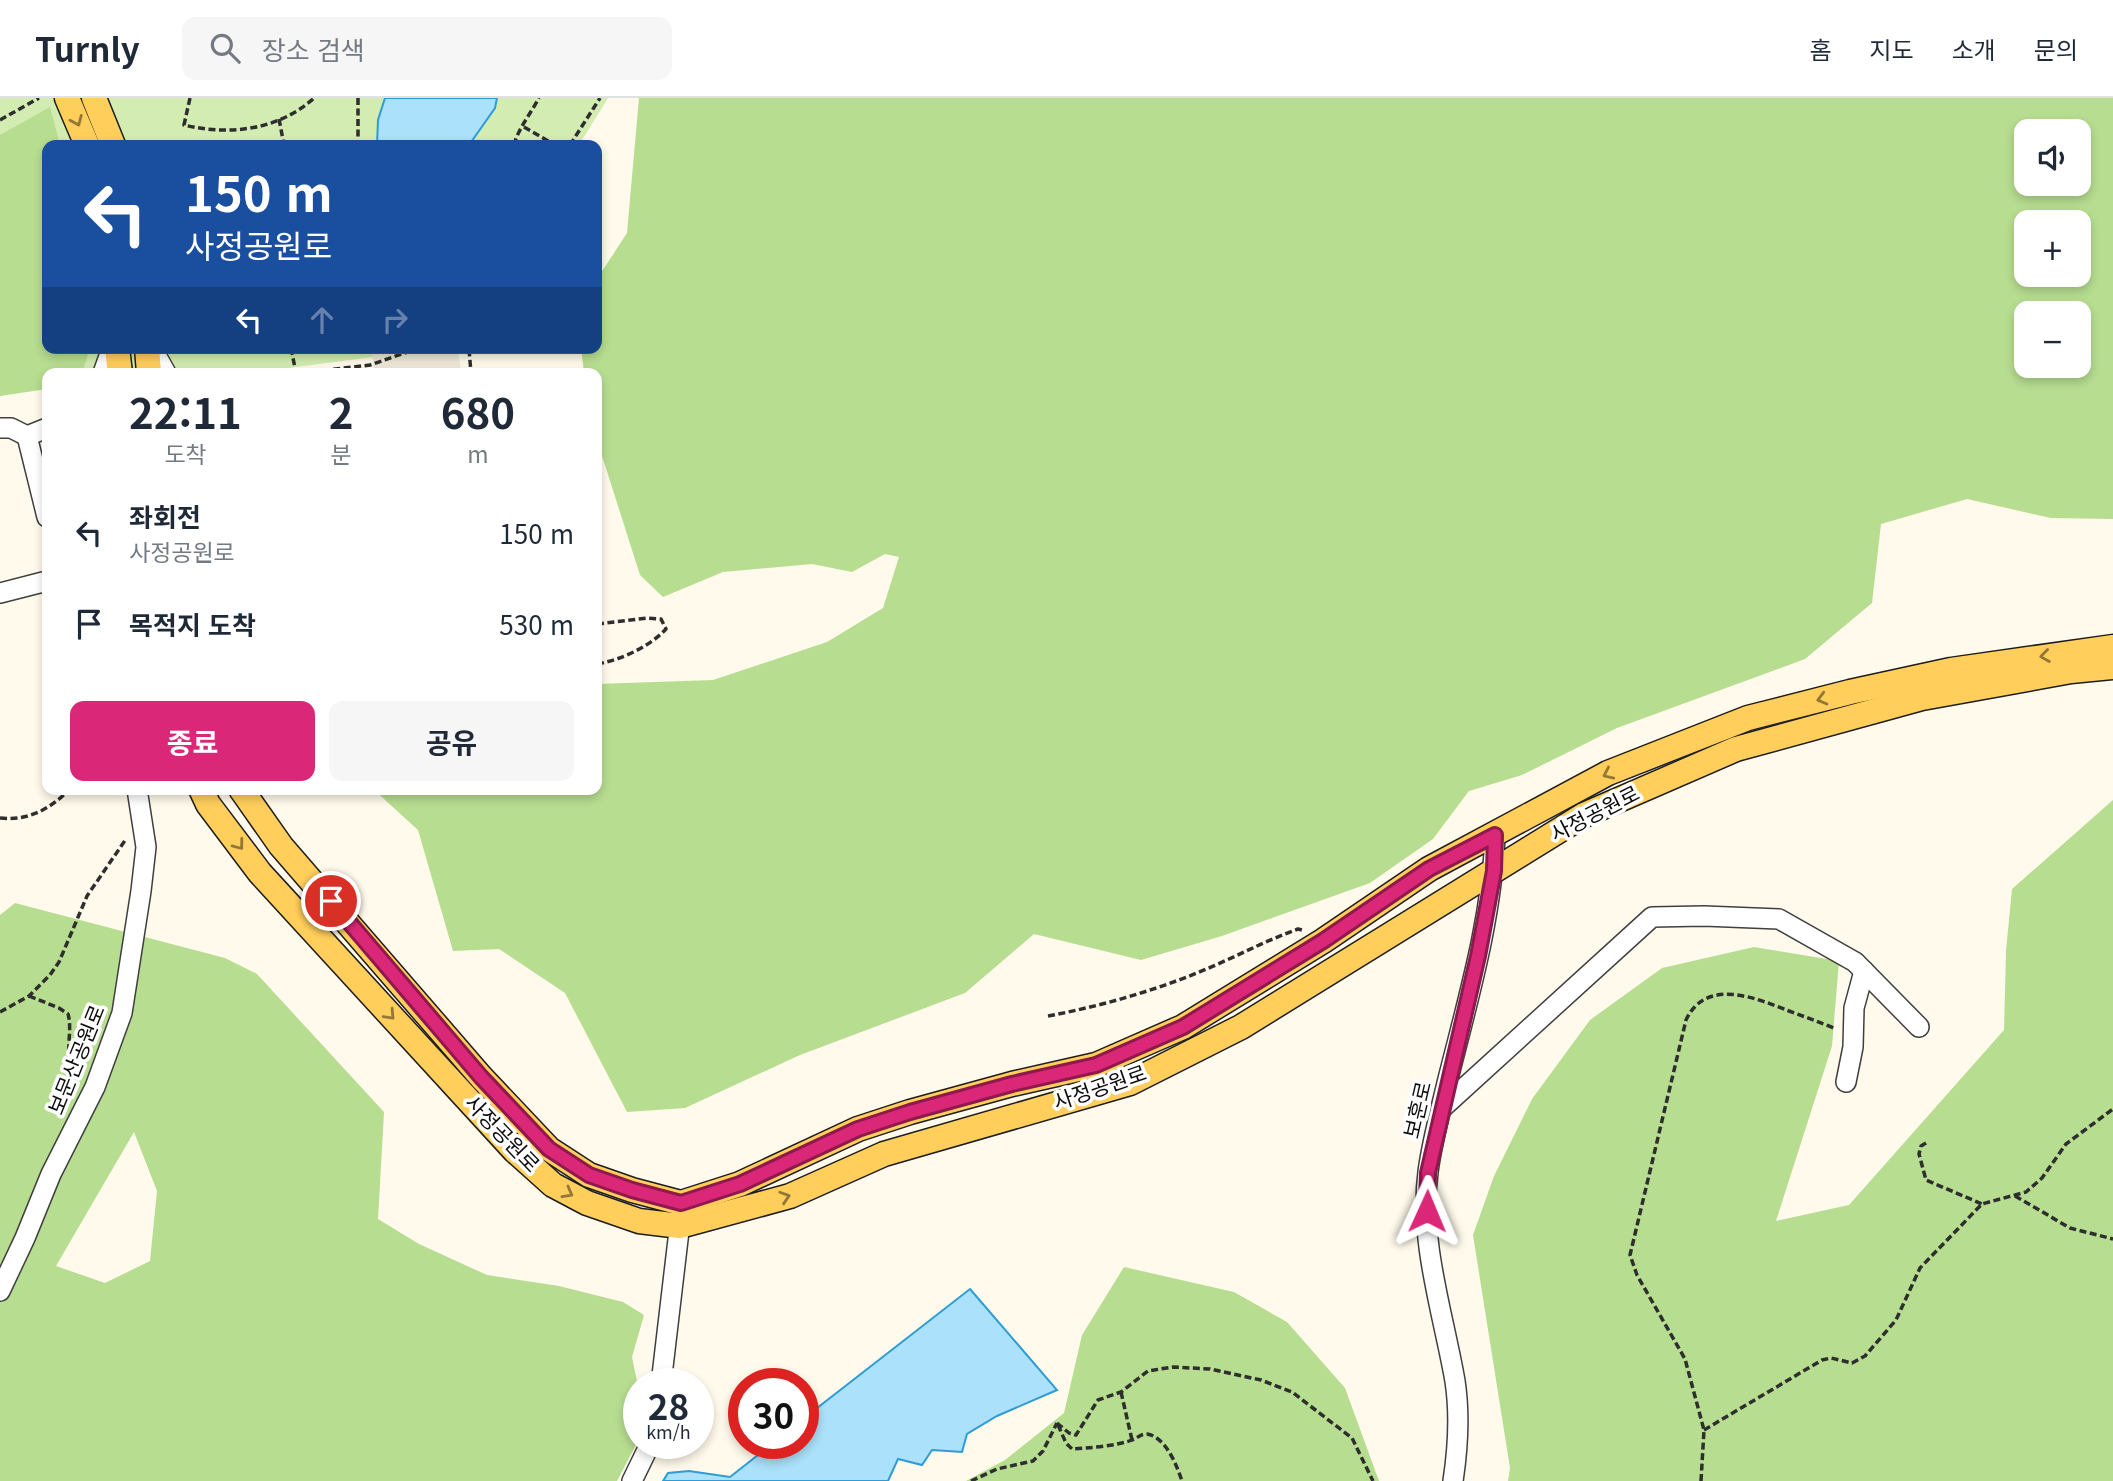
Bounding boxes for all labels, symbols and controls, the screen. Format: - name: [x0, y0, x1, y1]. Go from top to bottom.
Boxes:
- search box: [182, 17, 672, 80]
- text: Turnly: [35, 24, 140, 72]
- icon: search: [206, 29, 244, 67]
- text: 장소 검색: [262, 30, 365, 67]
- text: 홈: [1809, 31, 1831, 66]
- text: 지도: [1869, 31, 1914, 66]
- text: 소개: [1952, 31, 1996, 66]
- text: 문의: [2034, 31, 2078, 66]
- one-way arrow: [69, 114, 83, 127]
- map controls: [2014, 119, 2091, 378]
- button: sound: [2014, 119, 2091, 196]
- text: 150 m: [185, 155, 333, 226]
- icon: left: [70, 168, 161, 259]
- button: +: [2014, 210, 2091, 287]
- text: 사정공원로: [185, 221, 332, 267]
- icon: left: [230, 301, 268, 339]
- icon: ahead: [303, 301, 341, 339]
- icon: right: [376, 301, 414, 339]
- button: −: [2014, 301, 2091, 378]
- text: 22:11: [129, 380, 242, 441]
- text: 2: [329, 380, 354, 441]
- text: 680: [441, 380, 515, 441]
- text: 도착: [164, 436, 207, 470]
- text: 분: [331, 436, 352, 470]
- text: m: [467, 436, 488, 470]
- text: 좌회전: [129, 497, 201, 534]
- icon: left: [70, 514, 108, 552]
- text: 150 m: [499, 514, 574, 551]
- text: 사정공원로: [129, 534, 235, 568]
- icon: arrive: [70, 605, 108, 643]
- text: 목적지 도착: [129, 605, 256, 642]
- text: 530 m: [499, 605, 574, 642]
- one-way arrow: [2039, 648, 2051, 663]
- one-way arrow: [1816, 691, 1828, 705]
- button: 종료: [70, 701, 315, 781]
- button: 공유: [329, 701, 574, 781]
- one-way arrow: [1603, 766, 1615, 780]
- street label: 사정공원로: [1544, 777, 1644, 848]
- one-way arrow: [231, 838, 244, 850]
- pin: [301, 871, 361, 931]
- icon: arrive: [312, 882, 350, 920]
- street label: 보문산공원로: [40, 1000, 111, 1119]
- one-way arrow: [382, 1007, 395, 1020]
- street label: 사정공원로: [1049, 1056, 1150, 1116]
- street label: 보훈로: [1395, 1078, 1437, 1141]
- street label: 사정공원로: [459, 1087, 548, 1178]
- position arrow: [1390, 1174, 1464, 1248]
- one-way arrow: [561, 1185, 573, 1198]
- one-way arrow: [779, 1190, 791, 1205]
- speed limit sign: 30: [728, 1368, 819, 1459]
- text: 28: [648, 1379, 689, 1430]
- text: km/h: [646, 1418, 691, 1444]

